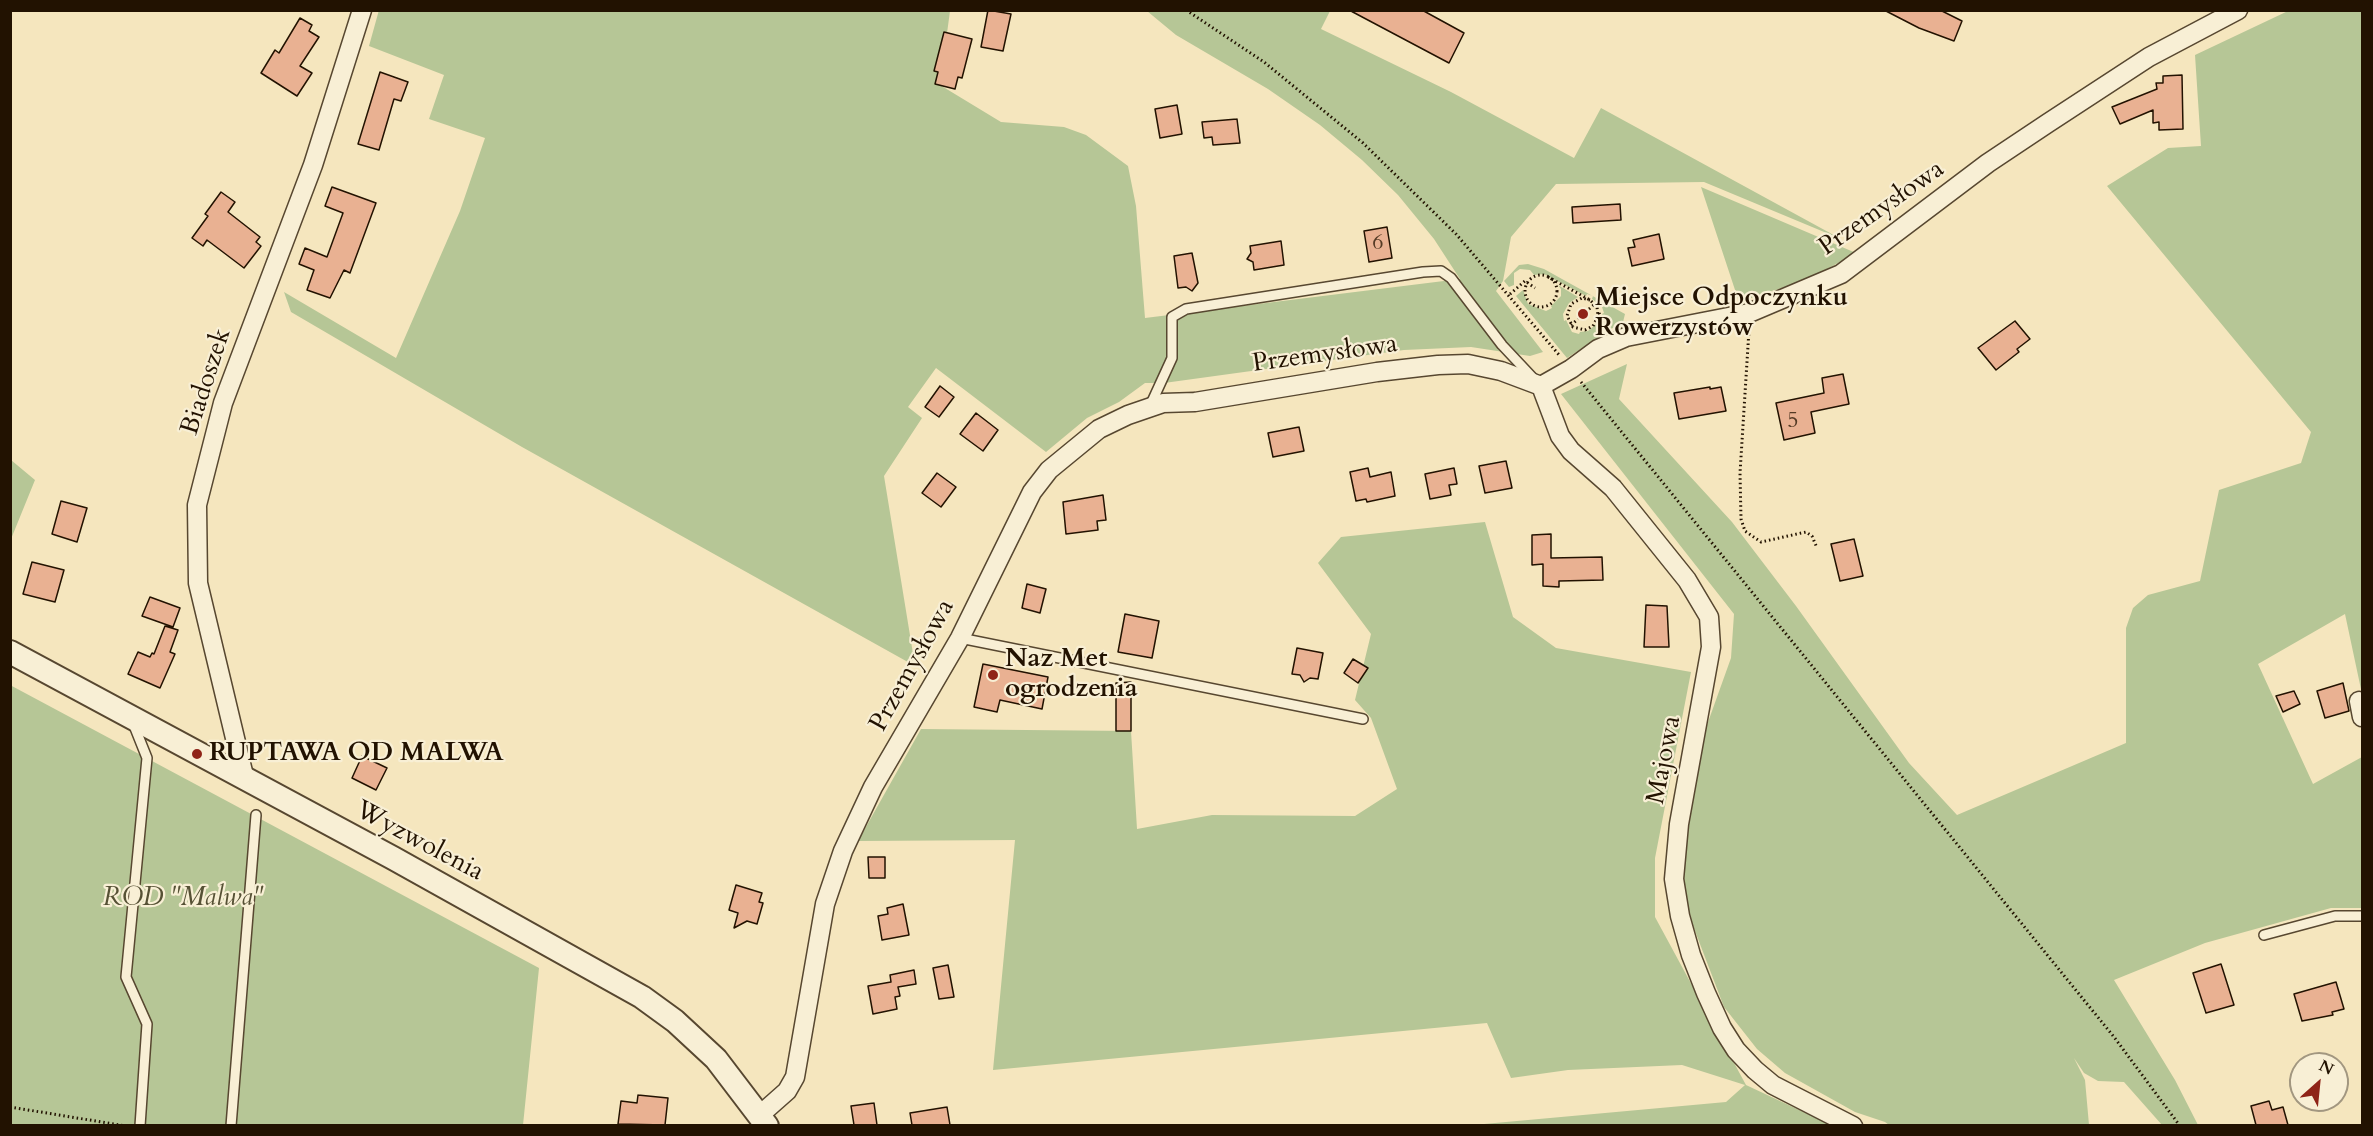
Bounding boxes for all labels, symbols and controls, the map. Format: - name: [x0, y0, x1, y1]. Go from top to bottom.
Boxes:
- street label: Przemysłowa: [1813, 154, 1951, 264]
- house number: 6: [1372, 231, 1384, 257]
- place label: Miejsce Odpoczynku Rowerzystów: [1595, 283, 1848, 344]
- marker: Miejsce Odpoczynku Rowerzystów: [1576, 307, 1590, 321]
- street label: Biadoszek: [175, 325, 239, 439]
- street label: Przemysłowa: [1251, 329, 1399, 381]
- house number: 5: [1787, 409, 1799, 435]
- street label: Przemysłowa: [864, 595, 962, 737]
- place label: Naz Met ogrodzenia: [1005, 644, 1138, 706]
- marker: Naz Met ogrodzenia: [986, 668, 1000, 682]
- street label: Majowa: [1641, 713, 1689, 807]
- place label: RUPTAWA OD MALWA: [209, 738, 504, 770]
- marker: RUPTAWA OD MALWA: [190, 747, 204, 761]
- street label: Wyzwolenia: [350, 795, 488, 889]
- park label: ROD "Malwa": [103, 883, 263, 915]
- north arrow: [2289, 1052, 2349, 1112]
- text: N: [2315, 1055, 2337, 1081]

